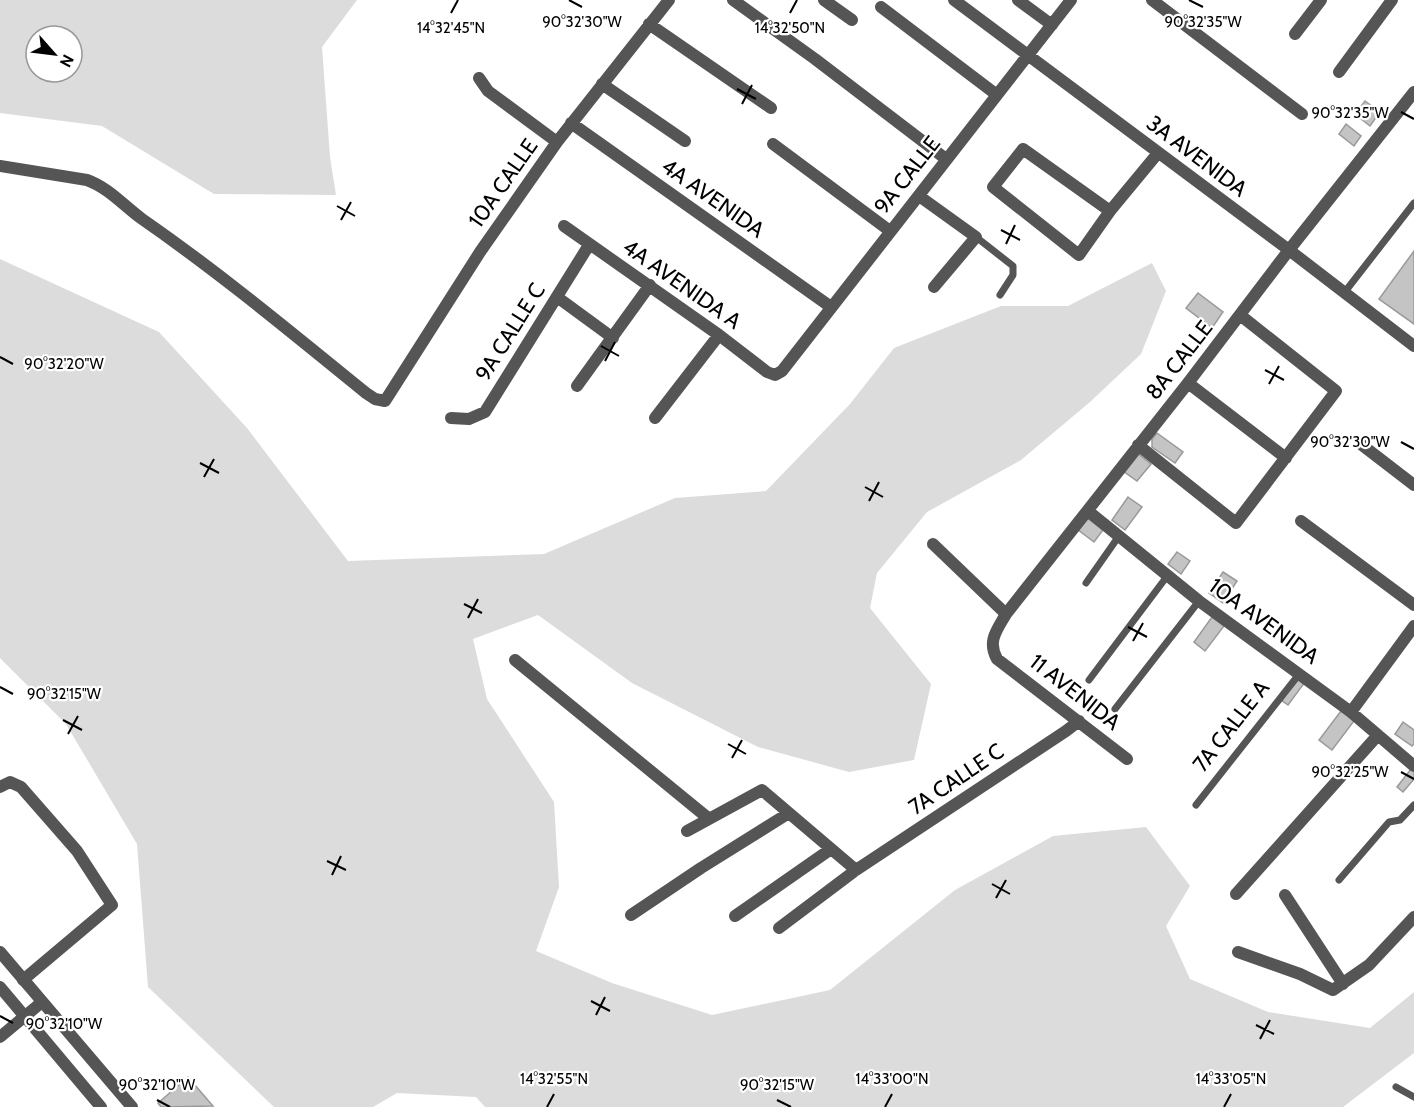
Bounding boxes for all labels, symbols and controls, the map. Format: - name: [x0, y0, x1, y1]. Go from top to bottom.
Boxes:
- text: 90°32'30"W: [542, 13, 623, 31]
- text: 90°32'35"W: [1164, 13, 1242, 31]
- text: 14°32'45"N: [417, 19, 485, 37]
- text: 14°32'50"N: [755, 19, 825, 37]
- north arrow: [24, 24, 84, 84]
- text: N: [56, 51, 78, 70]
- text: 90°32'35"W: [1311, 104, 1389, 122]
- street label: 3A AVENIDA: [1141, 109, 1253, 203]
- street label: 9A CALLE: [868, 131, 946, 219]
- street label: 10A CALLE: [463, 133, 543, 233]
- street label: 4A AVENIDA: [656, 153, 770, 244]
- street label: 4A AVENIDA A: [618, 233, 747, 335]
- street label: 9A CALLE C: [469, 278, 551, 386]
- street label: 8A CALLE: [1140, 315, 1218, 405]
- text: 90°32'20"W: [24, 355, 104, 373]
- text: 90°32'30"W: [1310, 433, 1391, 451]
- street label: 10A AVENIDA: [1204, 572, 1325, 670]
- street label: 11 AVENIDA: [1024, 648, 1126, 736]
- street label: 7A CALLE A: [1187, 675, 1275, 777]
- text: 90°32'15"W: [27, 685, 102, 703]
- street label: 7A CALLE C: [904, 737, 1008, 821]
- text: 90°32'25"W: [1312, 763, 1389, 781]
- text: 90°32'10"W: [26, 1015, 103, 1033]
- text: 14°32'55"N: [520, 1070, 588, 1088]
- text: 14°33'00"N: [856, 1070, 928, 1088]
- text: 14°33'05"N: [1196, 1070, 1266, 1088]
- text: 90°32'10"W: [119, 1076, 196, 1094]
- text: 90°32'15"W: [740, 1076, 815, 1094]

